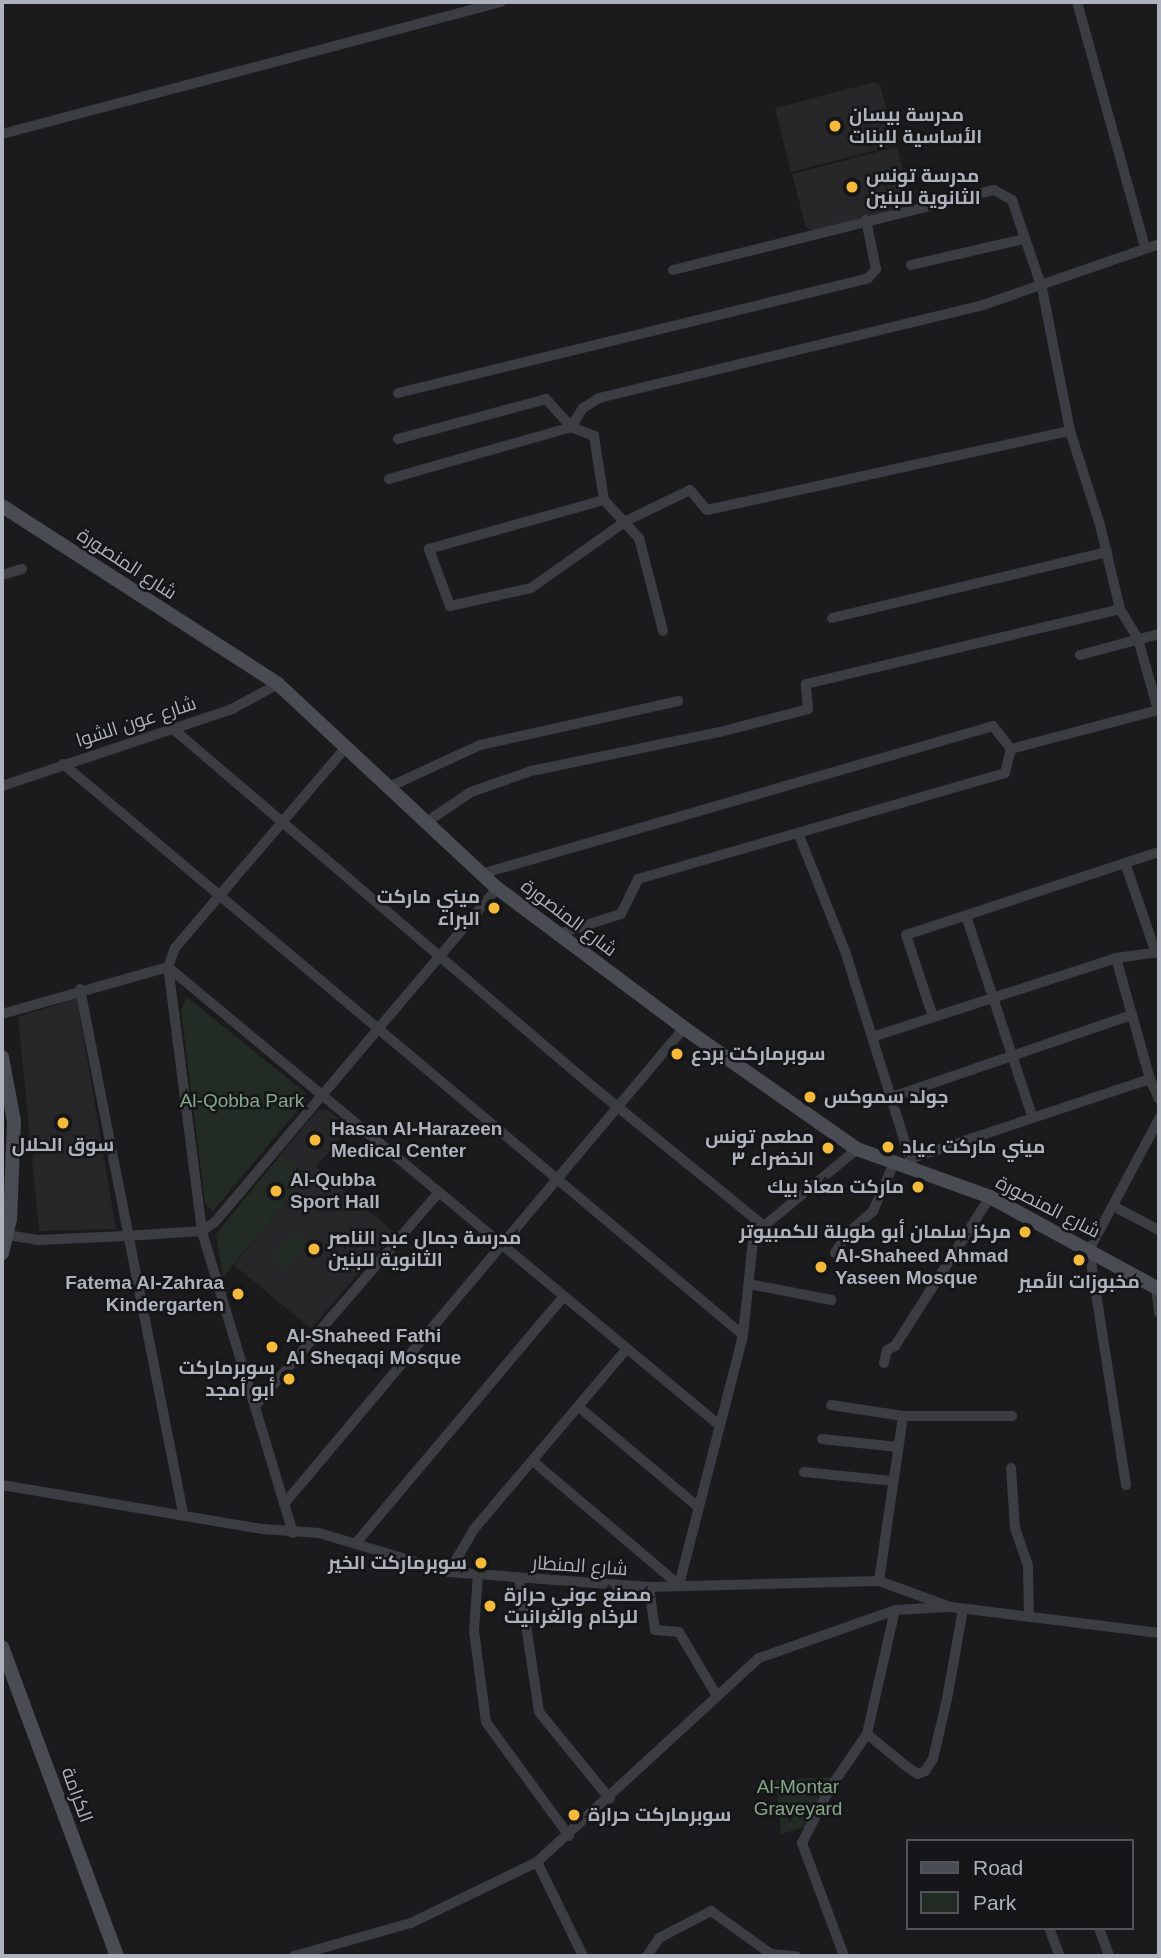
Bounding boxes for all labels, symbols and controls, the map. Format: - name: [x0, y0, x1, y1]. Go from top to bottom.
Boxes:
- place label: مدرسة بيسان الأساسية للبنات: [849, 104, 982, 148]
- marker: مدرسة بيسان الأساسية للبنات: [827, 118, 843, 134]
- place label: مدرسة تونس الثانوية للبنين: [866, 165, 981, 209]
- marker: مدرسة تونس الثانوية للبنين: [844, 179, 860, 195]
- street label: شارع المنصورة: [73, 523, 181, 605]
- street label: شارع عون الشوا: [73, 692, 199, 752]
- street label: شارع المنصورة: [517, 875, 621, 961]
- place label: ميني ماركت البراء: [377, 886, 480, 930]
- marker: ميني ماركت البراء: [486, 900, 502, 916]
- place label: سوبرماركت بردع: [691, 1043, 826, 1065]
- marker: سوبرماركت بردع: [669, 1046, 685, 1062]
- place label: جولد سموكس: [824, 1086, 949, 1108]
- marker: جولد سموكس: [802, 1089, 818, 1105]
- park label: Al-Qobba Park: [180, 1090, 304, 1112]
- marker: سوق الحلال: [55, 1115, 71, 1131]
- place label: Hasan Al-Harazeen Medical Center: [331, 1118, 503, 1162]
- place label: مطعم تونس الخضراء ٣: [705, 1126, 814, 1170]
- marker: Hasan Al-Harazeen Medical Center: [305, 1130, 325, 1150]
- place label: سوق الحلال: [12, 1134, 114, 1156]
- place label: ميني ماركت عياد: [902, 1136, 1045, 1158]
- marker: ميني ماركت عياد: [880, 1139, 896, 1155]
- marker: مطعم تونس الخضراء ٣: [820, 1140, 836, 1156]
- place label: Al-Qubba Sport Hall: [290, 1169, 380, 1213]
- street label: شارع المنصورة: [992, 1171, 1104, 1243]
- place label: ماركت معاذ بيك: [767, 1176, 904, 1198]
- marker: ماركت معاذ بيك: [910, 1179, 926, 1195]
- marker: Al-Qubba Sport Hall: [268, 1183, 284, 1199]
- place label: مركز سلمان أبو طويلة للكمبيوتر: [739, 1221, 1011, 1243]
- marker: مركز سلمان أبو طويلة للكمبيوتر: [1017, 1224, 1033, 1240]
- place label: مدرسة جمال عبد الناصر الثانوية للبنين: [328, 1227, 521, 1271]
- marker: مدرسة جمال عبد الناصر الثانوية للبنين: [306, 1241, 322, 1257]
- place label: Al-Shaheed Ahmad Yaseen Mosque: [835, 1245, 1009, 1289]
- marker: مخبوزات الأمير: [1071, 1252, 1087, 1268]
- marker: Al-Shaheed Ahmad Yaseen Mosque: [813, 1259, 829, 1275]
- place label: مخبوزات الأمير: [1018, 1271, 1140, 1293]
- place label: Fatema Al-Zahraa Kindergarten: [65, 1272, 224, 1316]
- marker: Fatema Al-Zahraa Kindergarten: [230, 1286, 246, 1302]
- place label: Al-Shaheed Fathi Al Sheqaqi Mosque: [286, 1325, 461, 1369]
- marker: Al-Shaheed Fathi Al Sheqaqi Mosque: [264, 1339, 280, 1355]
- place label: سوبرماركت أبو أمجد: [179, 1357, 275, 1401]
- marker: سوبرماركت أبو أمجد: [281, 1371, 297, 1387]
- street label: شارع المنطار: [531, 1551, 629, 1581]
- place label: سوبرماركت الخير: [328, 1552, 467, 1574]
- marker: سوبرماركت الخير: [473, 1555, 489, 1571]
- place label: مصنع عوني حرارة للرخام والغرانيت: [504, 1584, 651, 1628]
- marker: مصنع عوني حرارة للرخام والغرانيت: [482, 1598, 498, 1614]
- street label: الكرامة: [57, 1764, 97, 1826]
- park label: Al-Montar Graveyard: [754, 1776, 842, 1820]
- place label: سوبرماركت حرارة: [588, 1804, 731, 1826]
- marker: سوبرماركت حرارة: [566, 1807, 582, 1823]
- legend: [906, 1839, 1133, 1930]
- text: Road: [973, 1856, 1023, 1879]
- text: Park: [973, 1891, 1016, 1914]

